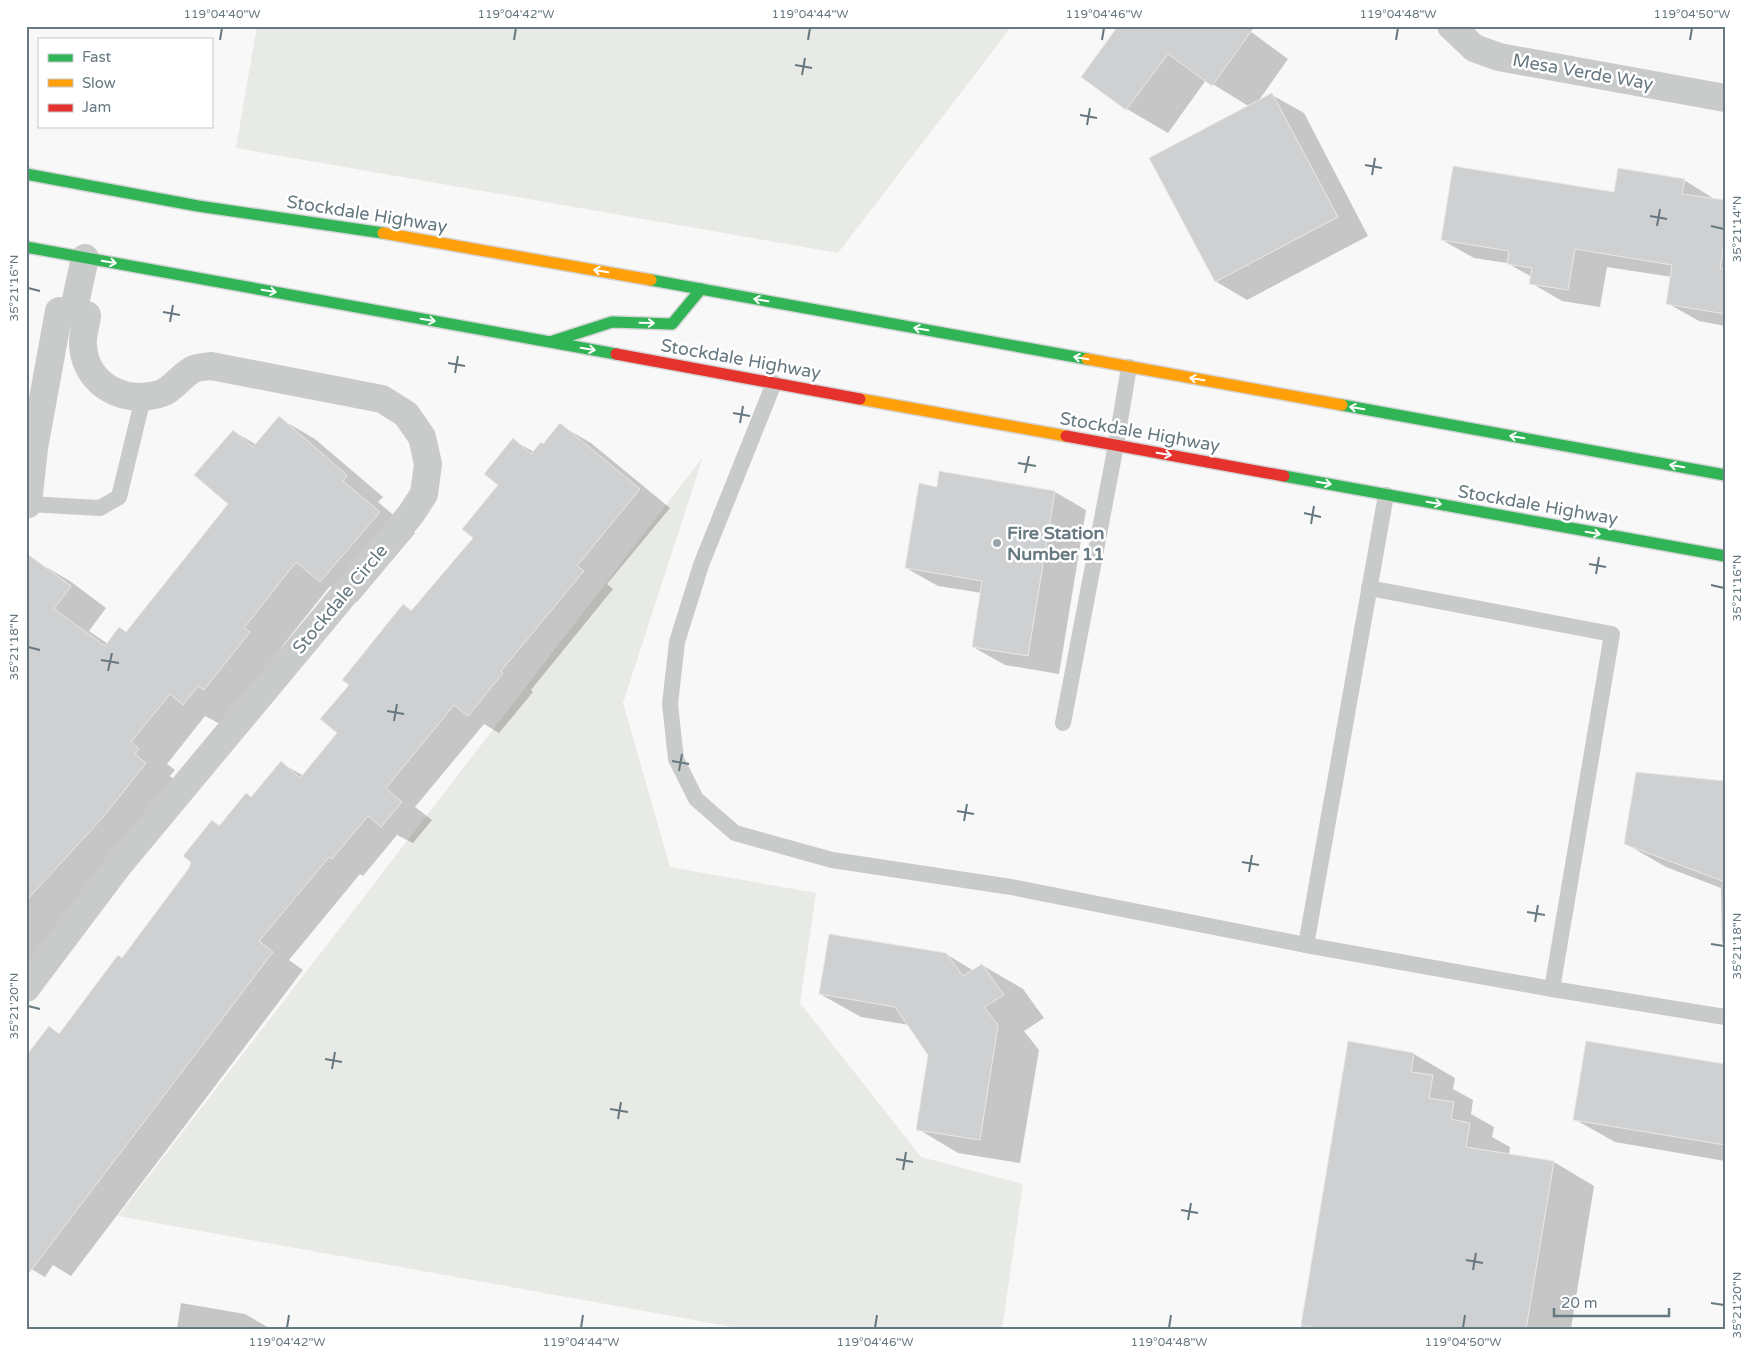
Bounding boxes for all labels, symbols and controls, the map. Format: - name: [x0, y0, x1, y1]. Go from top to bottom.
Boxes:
- text: 119°04'40"W: [183, 7, 261, 21]
- text: 119°04'42"W: [477, 7, 555, 21]
- text: 119°04'44"W: [771, 7, 849, 21]
- text: 119°04'46"W: [1065, 7, 1143, 21]
- text: 119°04'48"W: [1359, 7, 1437, 21]
- text: 119°04'50"W: [1653, 7, 1731, 21]
- legend: [38, 38, 212, 128]
- text: Fast: [82, 48, 112, 66]
- street label: Mesa Verde Way: [1511, 49, 1655, 95]
- text: Slow: [82, 74, 116, 92]
- text: Jam: [82, 98, 111, 116]
- street label: Stockdale Highway: [285, 190, 449, 238]
- text: 35°21'14"N: [1730, 196, 1744, 262]
- text: 35°21'16"N: [7, 255, 21, 321]
- one-way arrow: [100, 257, 116, 267]
- one-way arrow: [593, 266, 609, 276]
- one-way arrow: [260, 287, 276, 296]
- one-way arrow: [753, 295, 769, 305]
- one-way arrow: [420, 316, 436, 326]
- one-way arrow: [638, 318, 655, 328]
- one-way arrow: [913, 324, 929, 334]
- street label: Stockdale Highway: [659, 334, 823, 384]
- one-way arrow: [580, 345, 596, 355]
- one-way arrow: [1073, 353, 1089, 362]
- one-way arrow: [1189, 374, 1205, 384]
- one-way arrow: [1349, 403, 1365, 412]
- street label: Stockdale Highway: [1058, 407, 1222, 457]
- one-way arrow: [1509, 432, 1525, 441]
- one-way arrow: [1156, 450, 1172, 460]
- one-way arrow: [1669, 461, 1685, 470]
- one-way arrow: [1316, 479, 1332, 489]
- street label: Stockdale Highway: [1456, 480, 1620, 530]
- one-way arrow: [1425, 499, 1441, 509]
- place label: Fire Station Number 11: [1007, 522, 1104, 565]
- one-way arrow: [1585, 528, 1601, 538]
- marker: Fire Station Number 11: [991, 537, 1003, 549]
- street label: Stockdale Circle: [288, 540, 392, 658]
- text: 35°21'16"N: [1730, 555, 1744, 621]
- text: 35°21'18"N: [7, 614, 21, 680]
- text: 35°21'18"N: [1730, 913, 1744, 979]
- text: 35°21'20"N: [7, 973, 21, 1039]
- text: 35°21'20"N: [1730, 1272, 1744, 1338]
- scale bar: [1554, 1285, 1668, 1317]
- text: 20 m: [1561, 1294, 1598, 1312]
- text: 119°04'42"W: [248, 1335, 326, 1349]
- text: 119°04'44"W: [542, 1335, 620, 1349]
- text: 119°04'46"W: [836, 1335, 914, 1349]
- text: 119°04'48"W: [1130, 1335, 1208, 1349]
- text: 119°04'50"W: [1424, 1335, 1502, 1349]

